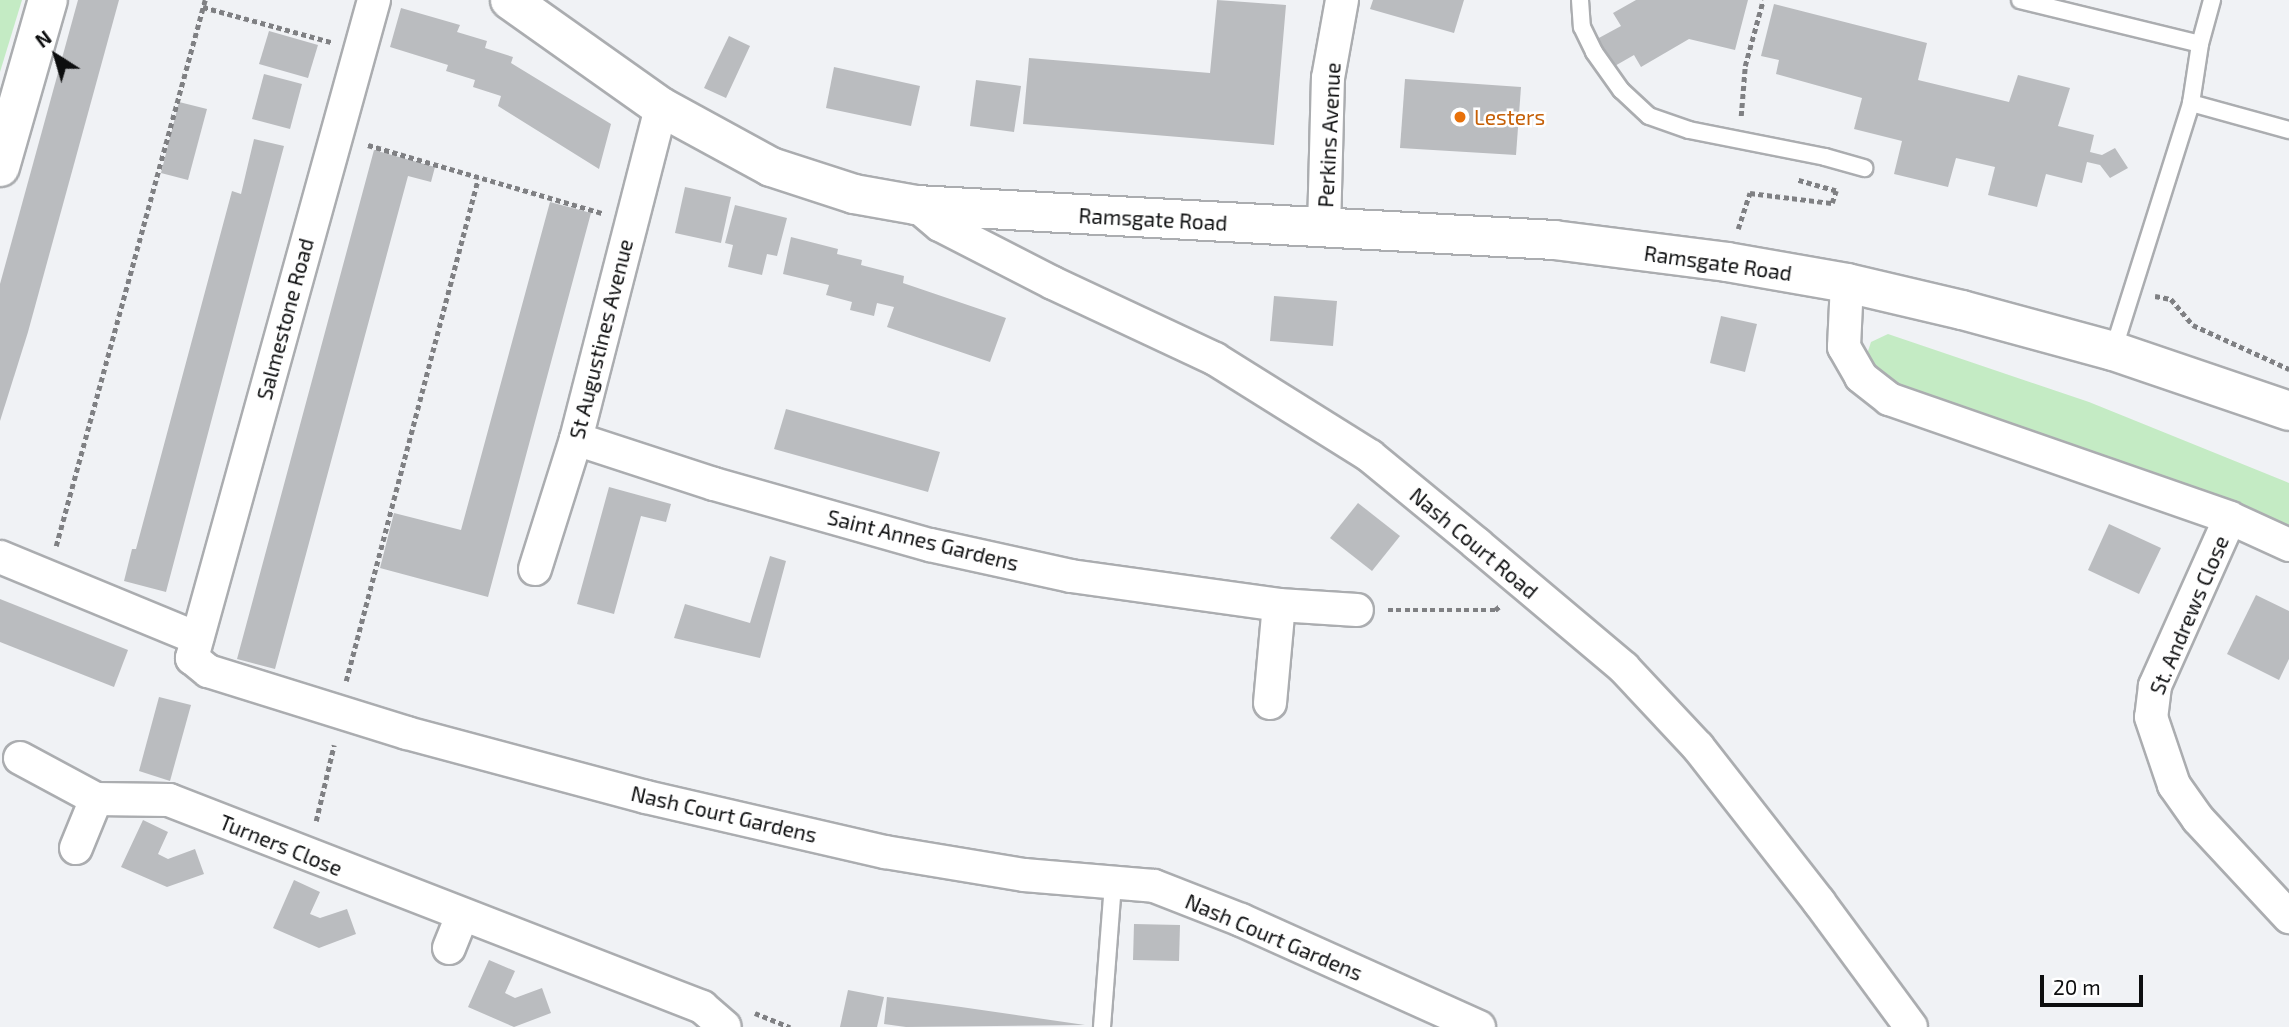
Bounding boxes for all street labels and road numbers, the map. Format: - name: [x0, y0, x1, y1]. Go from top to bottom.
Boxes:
- street label: Perkins Avenue: [1313, 62, 1345, 208]
- street label: Ramsgate Road: [1078, 203, 1228, 235]
- street label: Salmestone Road: [251, 235, 319, 403]
- street label: St Augustines Avenue: [564, 236, 638, 442]
- street label: Ramsgate Road: [1642, 240, 1794, 286]
- street label: Nash Court Road: [1405, 482, 1543, 604]
- street label: Saint Annes Gardens: [825, 504, 1021, 576]
- street label: St. Andrews Close: [2144, 532, 2234, 698]
- street label: Nash Court Gardens: [629, 780, 819, 848]
- street label: Turners Close: [216, 809, 346, 881]
- street label: Nash Court Gardens: [1182, 888, 1366, 986]

